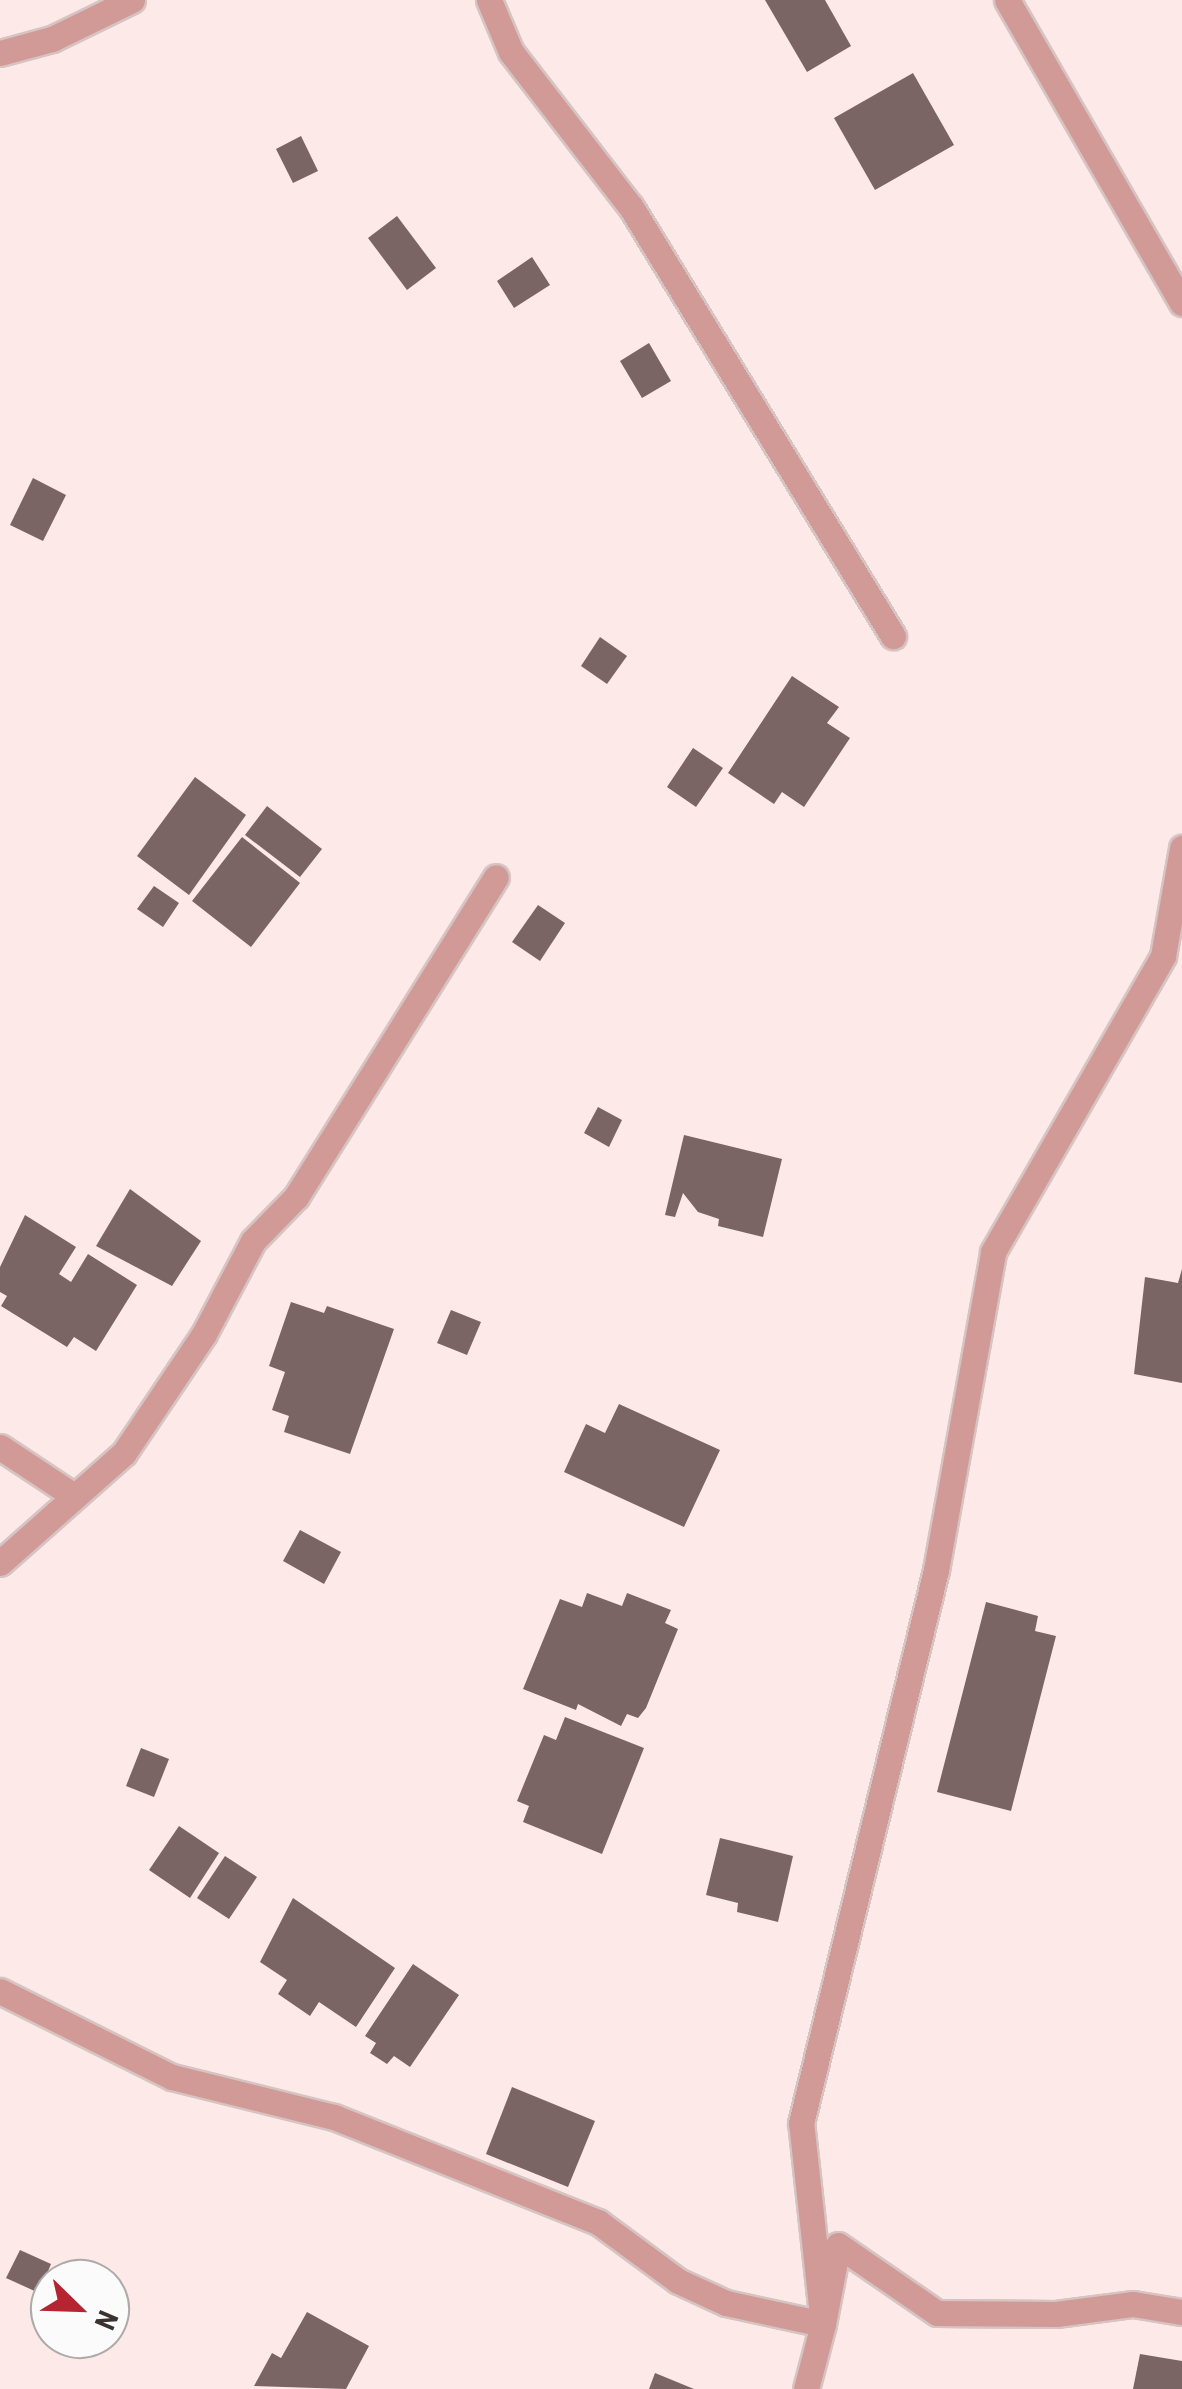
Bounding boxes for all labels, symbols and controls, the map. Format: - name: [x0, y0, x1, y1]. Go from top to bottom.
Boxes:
- north arrow: [30, 2259, 130, 2359]
- text: N: [88, 2306, 125, 2334]

